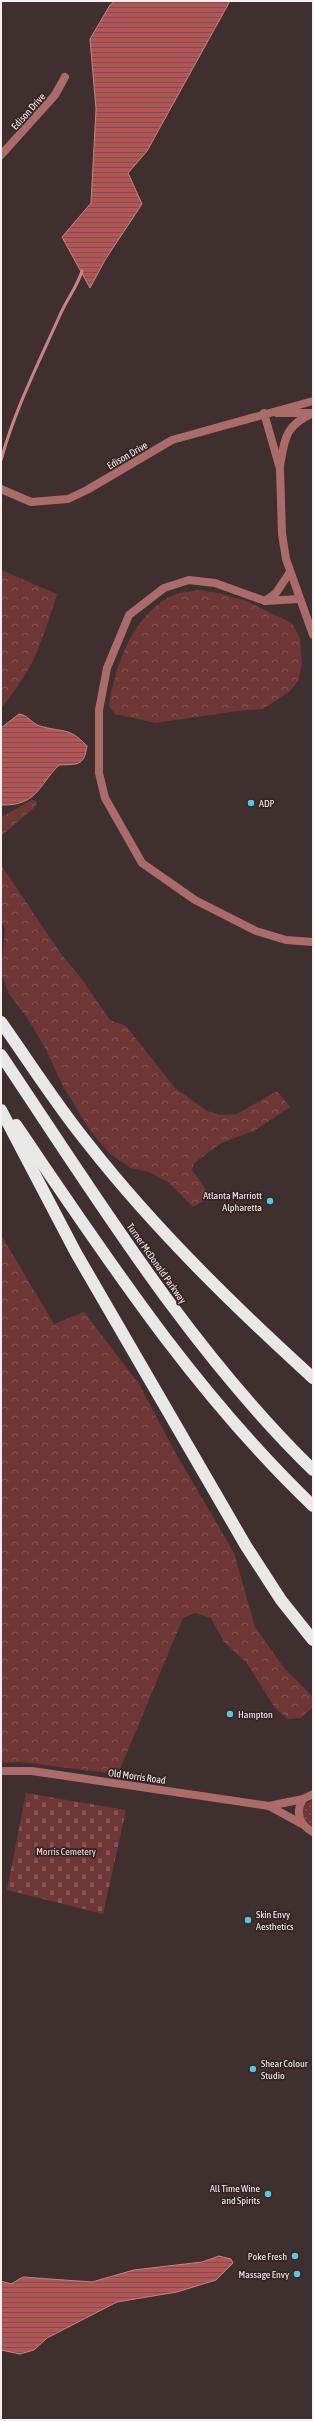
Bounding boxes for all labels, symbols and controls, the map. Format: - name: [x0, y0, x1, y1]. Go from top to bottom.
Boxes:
- street label: Edison Drive: [9, 91, 48, 132]
- street label: Edison Drive: [105, 439, 150, 471]
- marker: ADP: [246, 798, 256, 808]
- place label: ADP: [259, 798, 275, 809]
- place label: Atlanta Marriott Alpharetta: [203, 1190, 262, 1213]
- marker: Atlanta Marriott Alpharetta: [265, 1196, 275, 1206]
- street label: Turner McDonald Parkway: [125, 1221, 189, 1306]
- marker: Hampton: [225, 1709, 235, 1719]
- place label: Hampton: [238, 1709, 273, 1720]
- street label: Old Morris Road: [107, 1767, 167, 1786]
- park label: Morris Cemetery: [36, 1846, 96, 1857]
- place label: Skin Envy Aesthetics: [256, 1909, 294, 1932]
- marker: Skin Envy Aesthetics: [243, 1915, 253, 1925]
- place label: Shear Colour Studio: [261, 2058, 309, 2081]
- marker: Shear Colour Studio: [248, 2064, 258, 2074]
- place label: All Time Wine and Spirits: [210, 2183, 260, 2206]
- marker: All Time Wine and Spirits: [263, 2189, 273, 2199]
- place label: Poke Fresh: [248, 2251, 287, 2262]
- marker: Poke Fresh: [290, 2251, 300, 2261]
- place label: Massage Envy: [239, 2269, 289, 2280]
- marker: Massage Envy: [292, 2269, 302, 2279]

